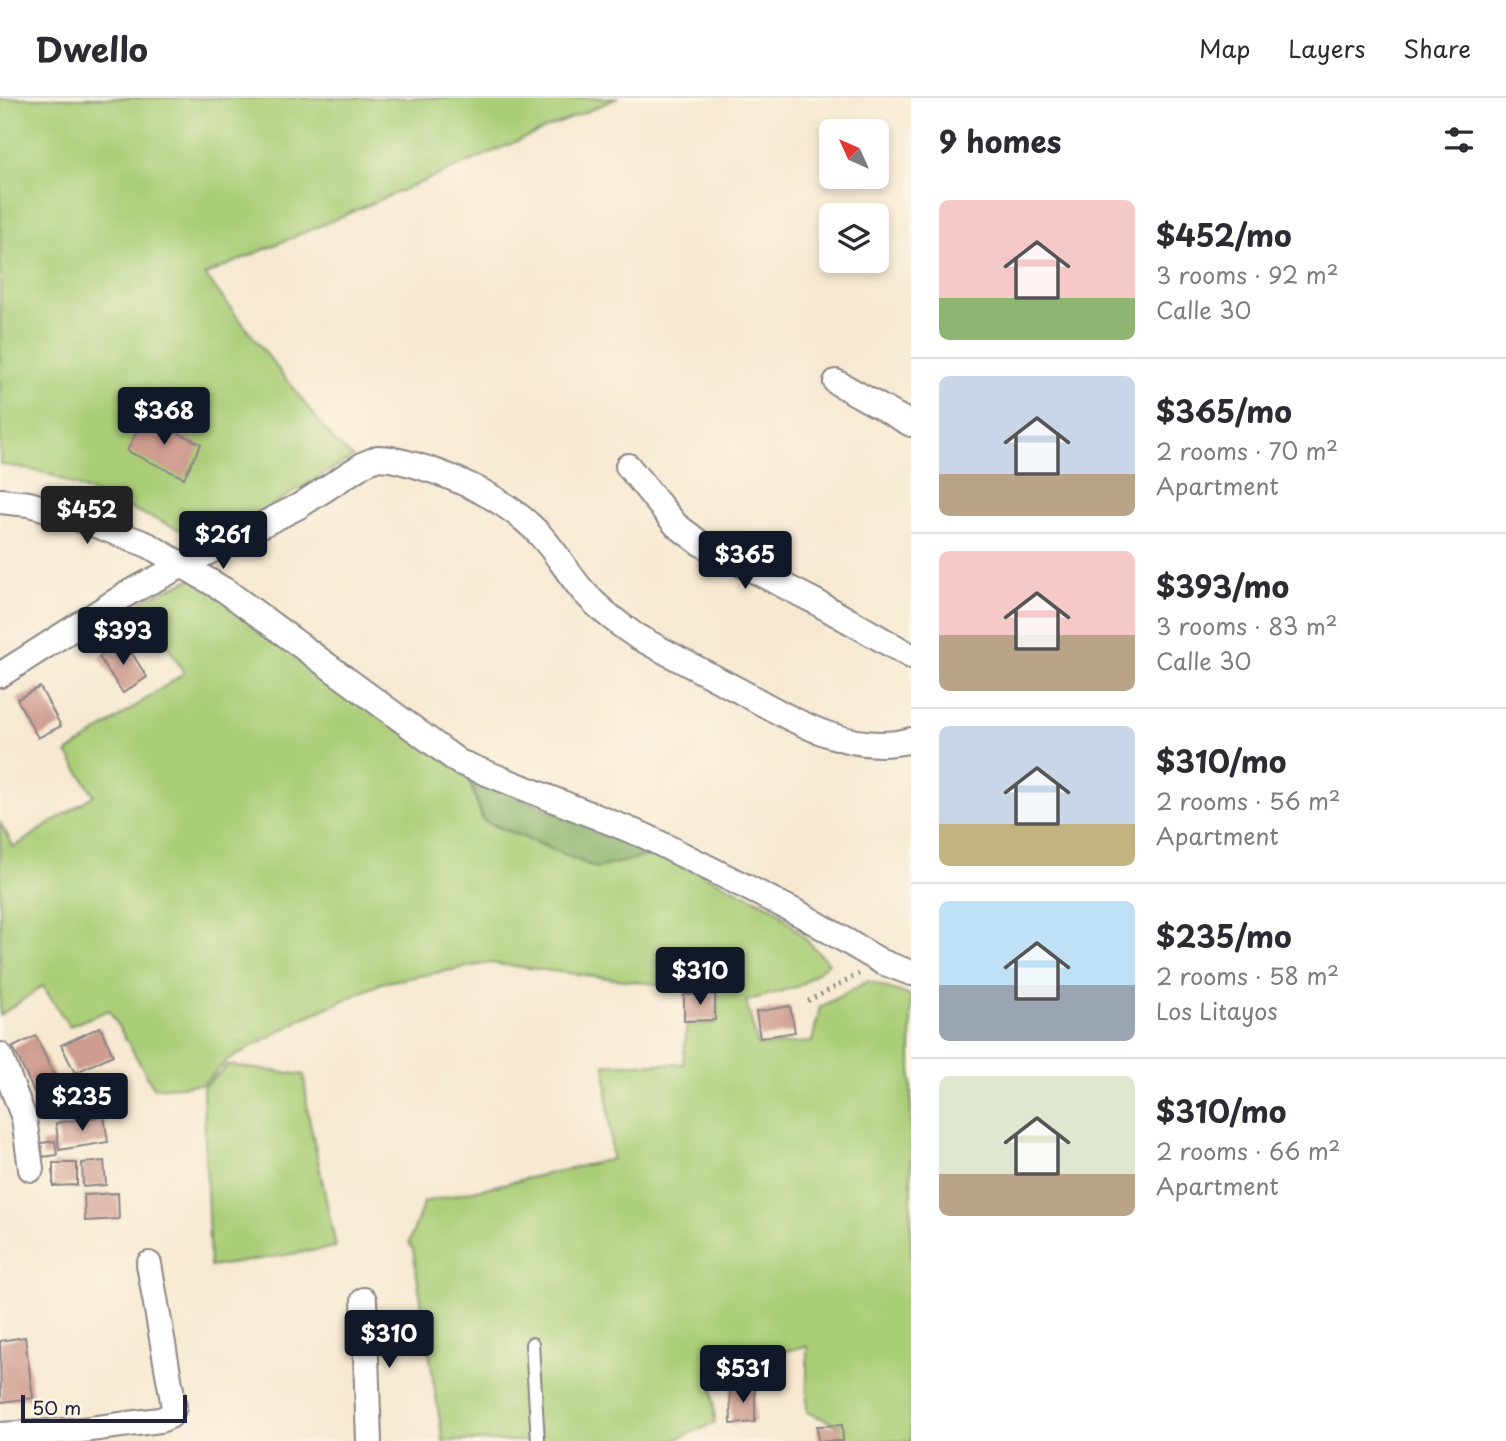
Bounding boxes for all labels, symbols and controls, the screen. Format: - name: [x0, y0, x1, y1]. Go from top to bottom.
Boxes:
- text: Dwello: [35, 23, 148, 73]
- text: Map: [1199, 30, 1250, 66]
- text: Layers: [1288, 30, 1365, 66]
- text: Share: [1403, 30, 1471, 66]
- text: 9 homes: [939, 118, 1061, 163]
- north arrow: [819, 119, 889, 189]
- map controls: [819, 119, 889, 273]
- icon: filters: [1440, 121, 1478, 159]
- button: layers: [819, 203, 889, 273]
- text: $452/mo: [1156, 212, 1292, 257]
- icon: home: [995, 228, 1079, 312]
- text: 3 rooms · 92 m²: [1156, 257, 1339, 292]
- text: Calle 30: [1156, 292, 1251, 327]
- pin: $368: [123, 388, 205, 447]
- text: $365/mo: [1156, 388, 1292, 433]
- text: $368: [134, 392, 194, 427]
- icon: home: [995, 404, 1079, 488]
- text: 2 rooms · 70 m²: [1156, 433, 1338, 468]
- text: Apartment: [1156, 468, 1279, 503]
- pin: $452: [46, 486, 128, 546]
- text: $452: [57, 491, 117, 526]
- pin: $261: [182, 512, 264, 571]
- text: $261: [195, 516, 251, 551]
- pin: $365: [704, 532, 786, 591]
- text: $365: [715, 536, 775, 571]
- text: $393/mo: [1156, 563, 1289, 608]
- icon: home: [995, 579, 1079, 663]
- pin: $393: [82, 608, 164, 667]
- text: 3 rooms · 83 m²: [1156, 608, 1338, 643]
- text: $393: [94, 612, 152, 647]
- text: Calle 30: [1156, 643, 1251, 678]
- text: $310/mo: [1156, 738, 1286, 783]
- icon: home: [995, 754, 1079, 838]
- text: 2 rooms · 56 m²: [1156, 783, 1341, 818]
- text: Apartment: [1156, 818, 1279, 853]
- text: $235/mo: [1156, 913, 1292, 958]
- icon: home: [995, 929, 1079, 1013]
- pin: $310: [659, 948, 741, 1007]
- text: $310: [672, 952, 728, 987]
- text: 2 rooms · 58 m²: [1156, 958, 1339, 993]
- text: Los Litayos: [1156, 993, 1278, 1028]
- pin: $235: [41, 1074, 123, 1133]
- text: $235: [52, 1078, 112, 1113]
- text: $310/mo: [1156, 1088, 1286, 1133]
- icon: home: [995, 1104, 1079, 1188]
- text: 2 rooms · 66 m²: [1156, 1133, 1340, 1168]
- text: Apartment: [1156, 1168, 1279, 1203]
- pin: $310: [348, 1310, 430, 1370]
- text: $310: [361, 1315, 417, 1350]
- pin: $531: [702, 1346, 784, 1405]
- text: $531: [716, 1350, 770, 1385]
- scale bar: [21, 1392, 187, 1424]
- text: 50 m: [32, 1393, 81, 1421]

